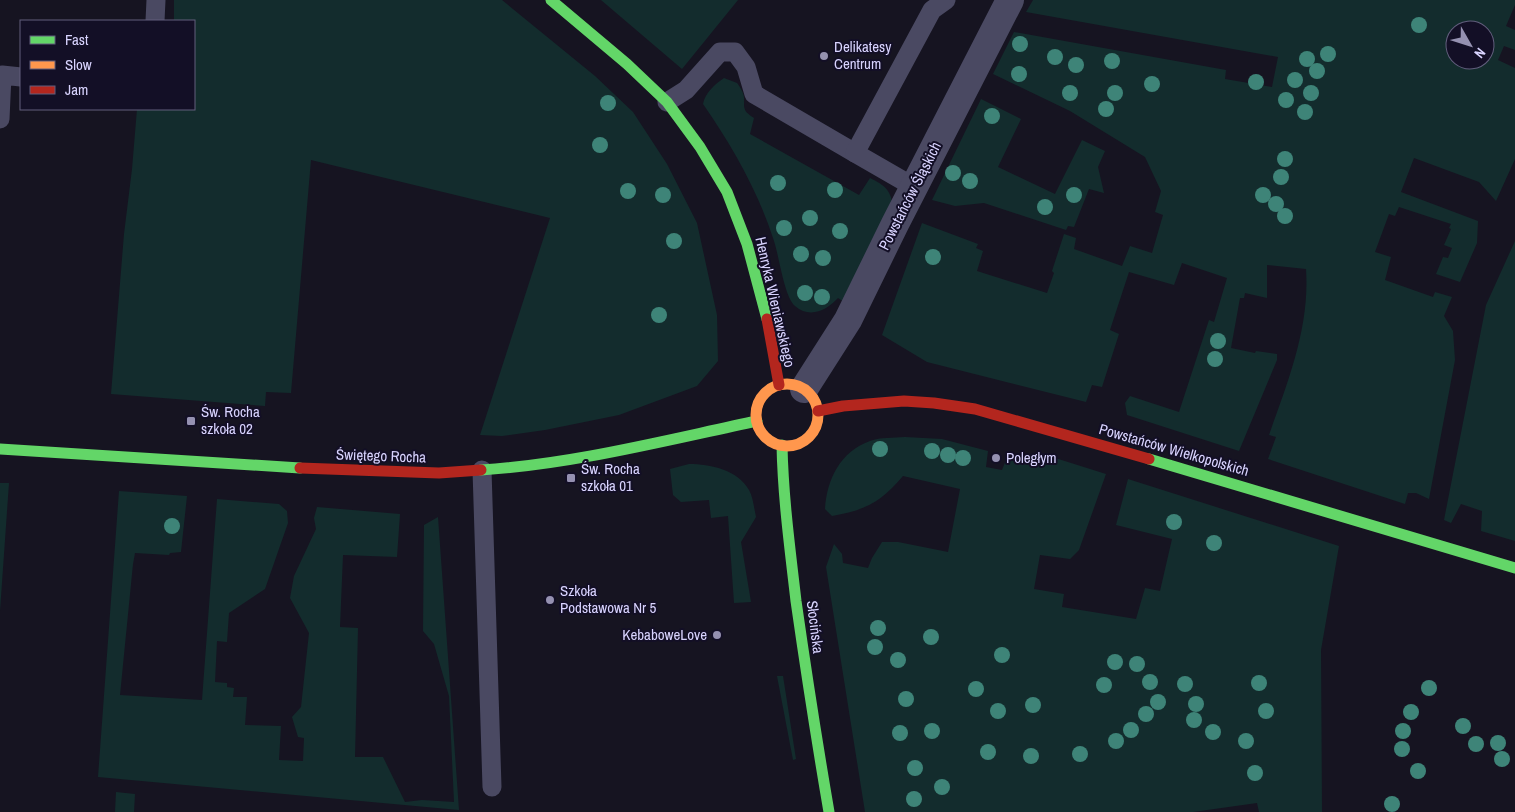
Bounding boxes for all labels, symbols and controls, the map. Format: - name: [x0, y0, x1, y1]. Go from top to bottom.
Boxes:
- legend: [20, 20, 195, 110]
- north arrow: [1445, 20, 1495, 70]
- text: Fast: [65, 29, 89, 50]
- place label: Delikatesy Centrum: [834, 36, 892, 74]
- text: N: [1470, 44, 1490, 62]
- marker: Delikatesy Centrum: [818, 50, 830, 62]
- text: Slow: [65, 54, 92, 75]
- text: Jam: [65, 79, 88, 100]
- street label: Powstańców Śląskich: [873, 138, 946, 254]
- street label: Henryka Wieniawskiego: [750, 235, 801, 369]
- place label: Św. Rocha szkoła 02: [201, 401, 260, 439]
- marker: Św. Rocha szkoła 02: [185, 415, 197, 427]
- street label: Powstańców Wielkopolskich: [1097, 418, 1252, 481]
- street label: Świętego Rocha: [336, 443, 427, 468]
- place label: Poległym: [1006, 447, 1057, 468]
- marker: Poległym: [990, 452, 1002, 464]
- place label: Św. Rocha szkoła 01: [581, 458, 640, 496]
- marker: Św. Rocha szkoła 01: [565, 472, 577, 484]
- place label: Szkoła Podstawowa Nr 5: [560, 580, 657, 618]
- marker: Szkoła Podstawowa Nr 5: [544, 594, 556, 606]
- street label: Słocińska: [802, 599, 829, 655]
- place label: KebaboweLove: [622, 624, 707, 645]
- marker: KebaboweLove: [711, 629, 723, 641]

